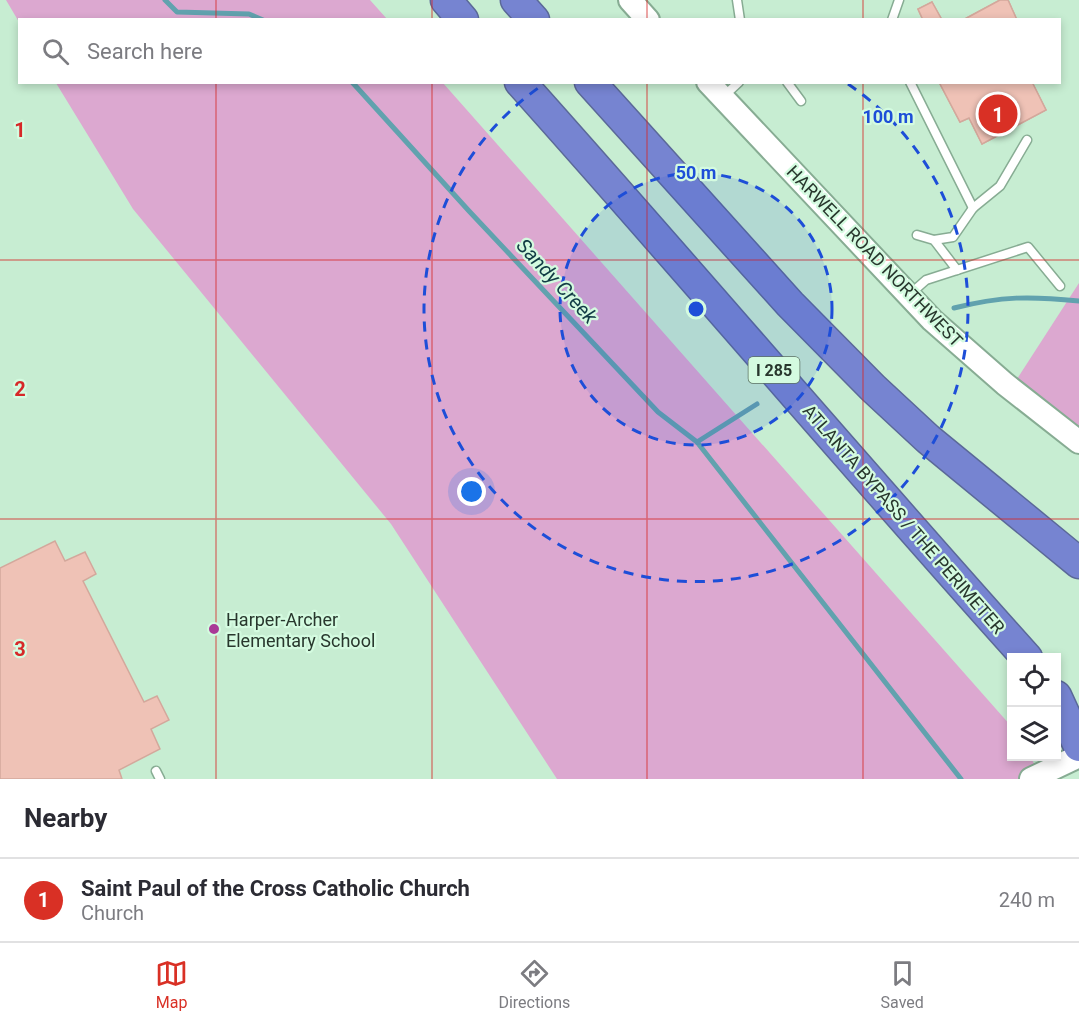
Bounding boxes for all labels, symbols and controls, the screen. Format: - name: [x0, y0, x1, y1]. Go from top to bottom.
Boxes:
- search box: [18, 18, 1061, 84]
- icon: search: [39, 35, 72, 68]
- text: Search here: [87, 39, 203, 64]
- pin: 1: [978, 92, 1018, 136]
- text: 100 m: [862, 106, 914, 127]
- text: 1: [14, 118, 26, 142]
- street label: HARWELL ROAD NORTHWEST: [783, 161, 967, 351]
- text: 50 m: [676, 162, 716, 183]
- water label: Sandy Creek: [512, 234, 603, 329]
- centre of rings: [686, 299, 706, 319]
- road number: I 285: [748, 357, 800, 383]
- text: 2: [14, 377, 26, 401]
- street label: ATLANTA BYPASS / THE PERIMETER: [799, 400, 1009, 638]
- your location: [457, 477, 486, 506]
- place label: Harper-Archer Elementary School: [226, 609, 375, 651]
- marker: Harper-Archer Elementary School: [207, 622, 221, 636]
- text: 3: [14, 637, 26, 661]
- map controls: [1007, 653, 1061, 761]
- button: locate: [1007, 653, 1061, 707]
- button: layers: [1007, 707, 1061, 761]
- text: Nearby: [24, 803, 107, 833]
- text: Saint Paul of the Cross Catholic Church: [81, 876, 470, 901]
- text: 1: [38, 888, 49, 912]
- text: 240 m: [999, 888, 1055, 912]
- text: Church: [81, 901, 144, 925]
- tab: Map: [155, 957, 188, 1012]
- tab: Directions: [498, 957, 570, 1012]
- tab: Saved: [881, 957, 924, 1012]

